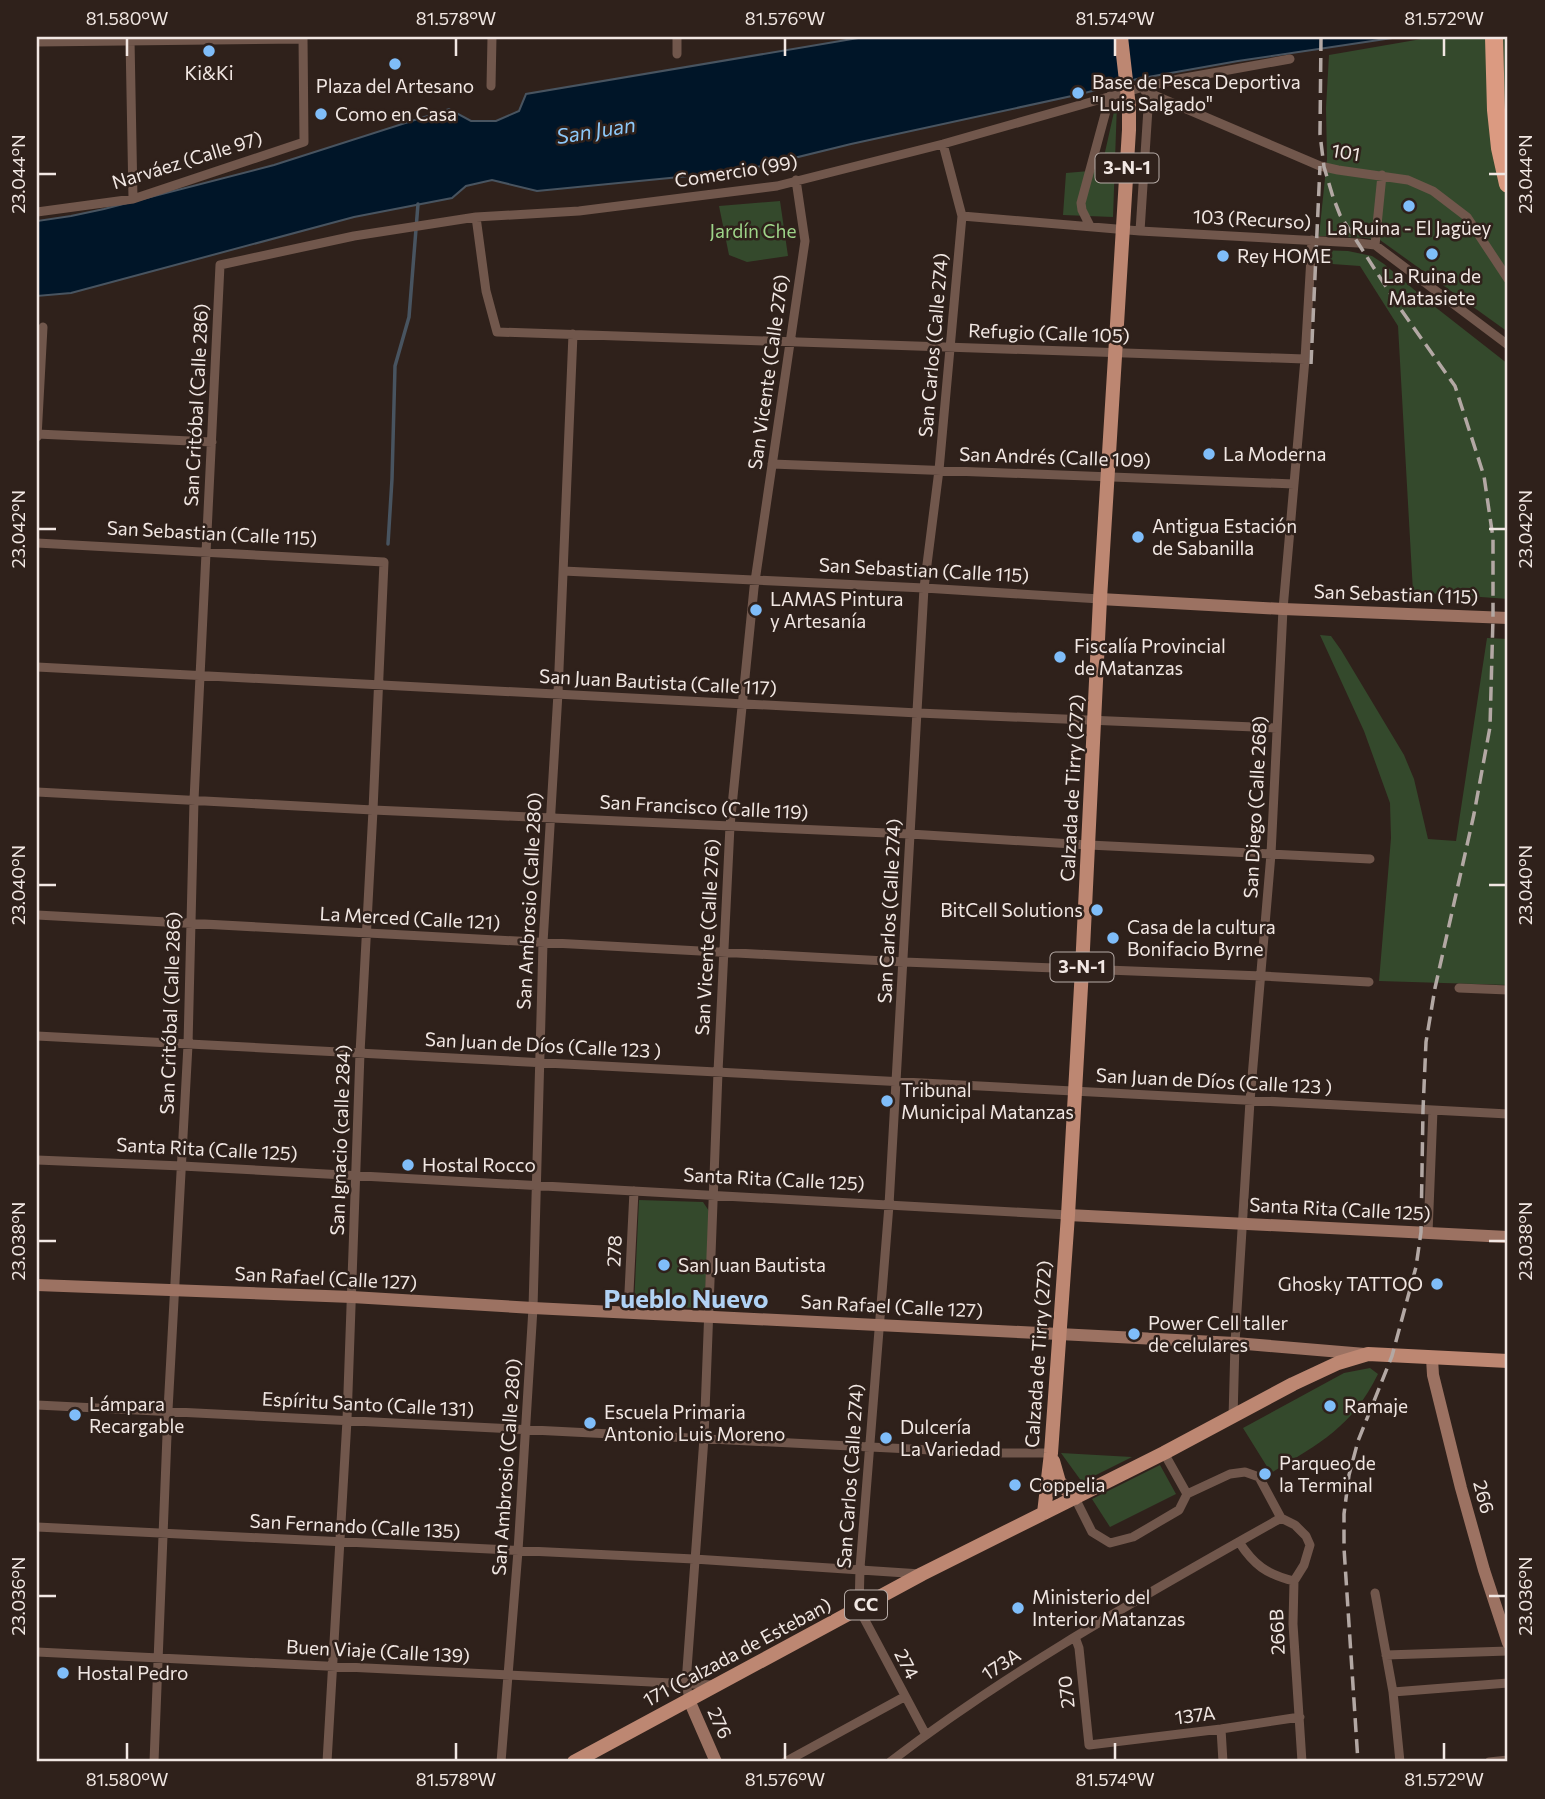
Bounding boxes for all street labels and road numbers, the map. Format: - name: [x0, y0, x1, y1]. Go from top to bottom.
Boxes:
- street label: Narváez (Calle 97): [109, 126, 265, 193]
- street label: 101: [1330, 138, 1362, 165]
- street label: Comercio (99): [673, 149, 799, 192]
- road number: 3-N-1: [1096, 154, 1158, 182]
- street label: 103 (Recurso): [1192, 204, 1312, 233]
- street label: San Carlos (Calle 274): [913, 252, 952, 438]
- street label: San Vicente (Calle 276): [742, 273, 793, 471]
- street label: San Critóbal (Calle 286): [179, 303, 212, 507]
- street label: Refugio (Calle 105): [968, 318, 1130, 347]
- street label: San Andrés (Calle 109): [959, 442, 1151, 471]
- street label: San Sebastian (Calle 115): [106, 516, 318, 549]
- street label: San Sebastian (Calle 115): [818, 553, 1030, 586]
- street label: San Sebastian (115): [1313, 579, 1479, 608]
- street label: San Juan Bautista (Calle 117): [539, 664, 778, 699]
- street label: Calzada de Tirry (272): [1055, 694, 1088, 882]
- street label: San Diego (Calle 268): [1238, 715, 1271, 899]
- street label: San Francisco (Calle 119): [599, 790, 809, 823]
- street label: San Ambrosio (Calle 280): [511, 792, 546, 1010]
- street label: San Carlos (Calle 274): [872, 818, 905, 1004]
- street label: San Vicente (Calle 276): [690, 838, 723, 1036]
- street label: La Merced (Calle 121): [319, 901, 501, 934]
- street label: San Critóbal (Calle 286): [154, 911, 185, 1115]
- road number: 3-N-1: [1050, 952, 1114, 982]
- street label: San Juan de Díos (Calle 123 ): [424, 1027, 662, 1062]
- street label: San Ignacio (calle 284): [325, 1044, 354, 1236]
- street label: San Juan de Díos (Calle 123 ): [1095, 1063, 1333, 1098]
- street label: Santa Rita (Calle 125): [116, 1132, 298, 1165]
- street label: Santa Rita (Calle 125): [683, 1162, 865, 1195]
- street label: Santa Rita (Calle 125): [1249, 1192, 1431, 1225]
- street label: 278: [601, 1234, 626, 1268]
- street label: Calzada de Tirry (272): [1019, 1260, 1056, 1448]
- street label: San Rafael (Calle 127): [234, 1261, 418, 1294]
- street label: San Rafael (Calle 127): [800, 1289, 984, 1322]
- street label: San Ambrosio (Calle 280): [486, 1358, 525, 1576]
- street label: San Carlos (Calle 274): [832, 1383, 867, 1569]
- street label: Espíritu Santo (Calle 131): [261, 1386, 475, 1421]
- street label: 266: [1469, 1478, 1500, 1516]
- street label: San Fernando (Calle 135): [249, 1508, 461, 1543]
- road number: CC: [845, 1590, 887, 1620]
- street label: 171 (Calzada de Esteban): [639, 1592, 835, 1711]
- street label: 266B: [1264, 1609, 1289, 1655]
- street label: Buen Viaje (Calle 139): [286, 1634, 470, 1667]
- street label: 173A: [977, 1643, 1024, 1685]
- street label: 274: [890, 1645, 925, 1683]
- street label: 270: [1052, 1675, 1079, 1710]
- street label: 137A: [1173, 1701, 1216, 1728]
- street label: 276: [703, 1704, 737, 1742]

